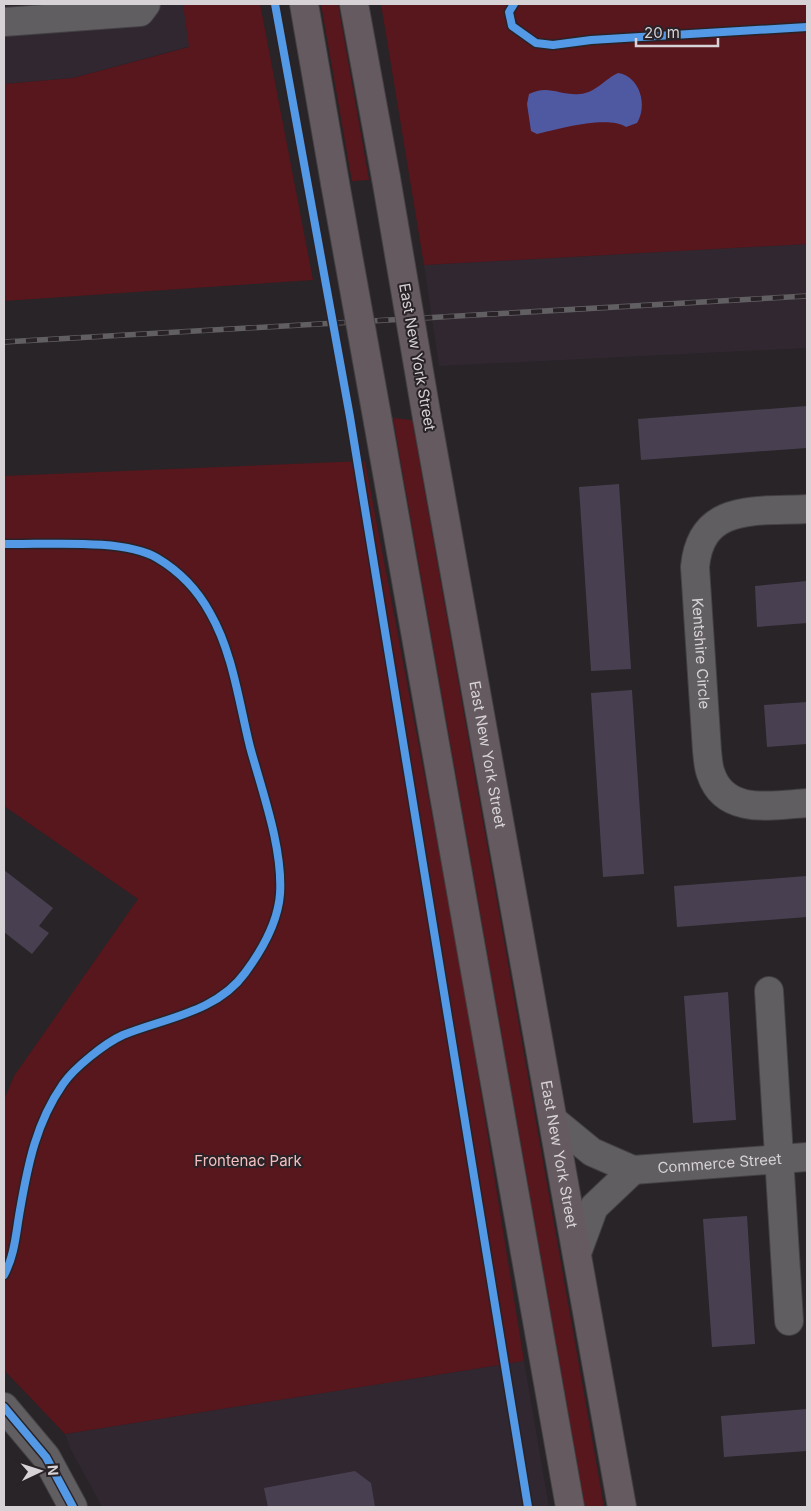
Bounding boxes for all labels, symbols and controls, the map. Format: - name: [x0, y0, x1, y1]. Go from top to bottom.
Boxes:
- scale bar: [636, 15, 718, 47]
- text: 20 m: [644, 23, 680, 42]
- street label: East New York Street: [395, 282, 440, 432]
- street label: Kentshire Circle: [688, 597, 714, 710]
- street label: East New York Street: [465, 679, 510, 830]
- street label: East New York Street: [537, 1079, 582, 1230]
- street label: Commerce Street: [657, 1149, 782, 1177]
- park label: Frontenac Park: [194, 1151, 302, 1170]
- north arrow: [15, 1446, 65, 1496]
- text: N: [45, 1464, 62, 1476]

